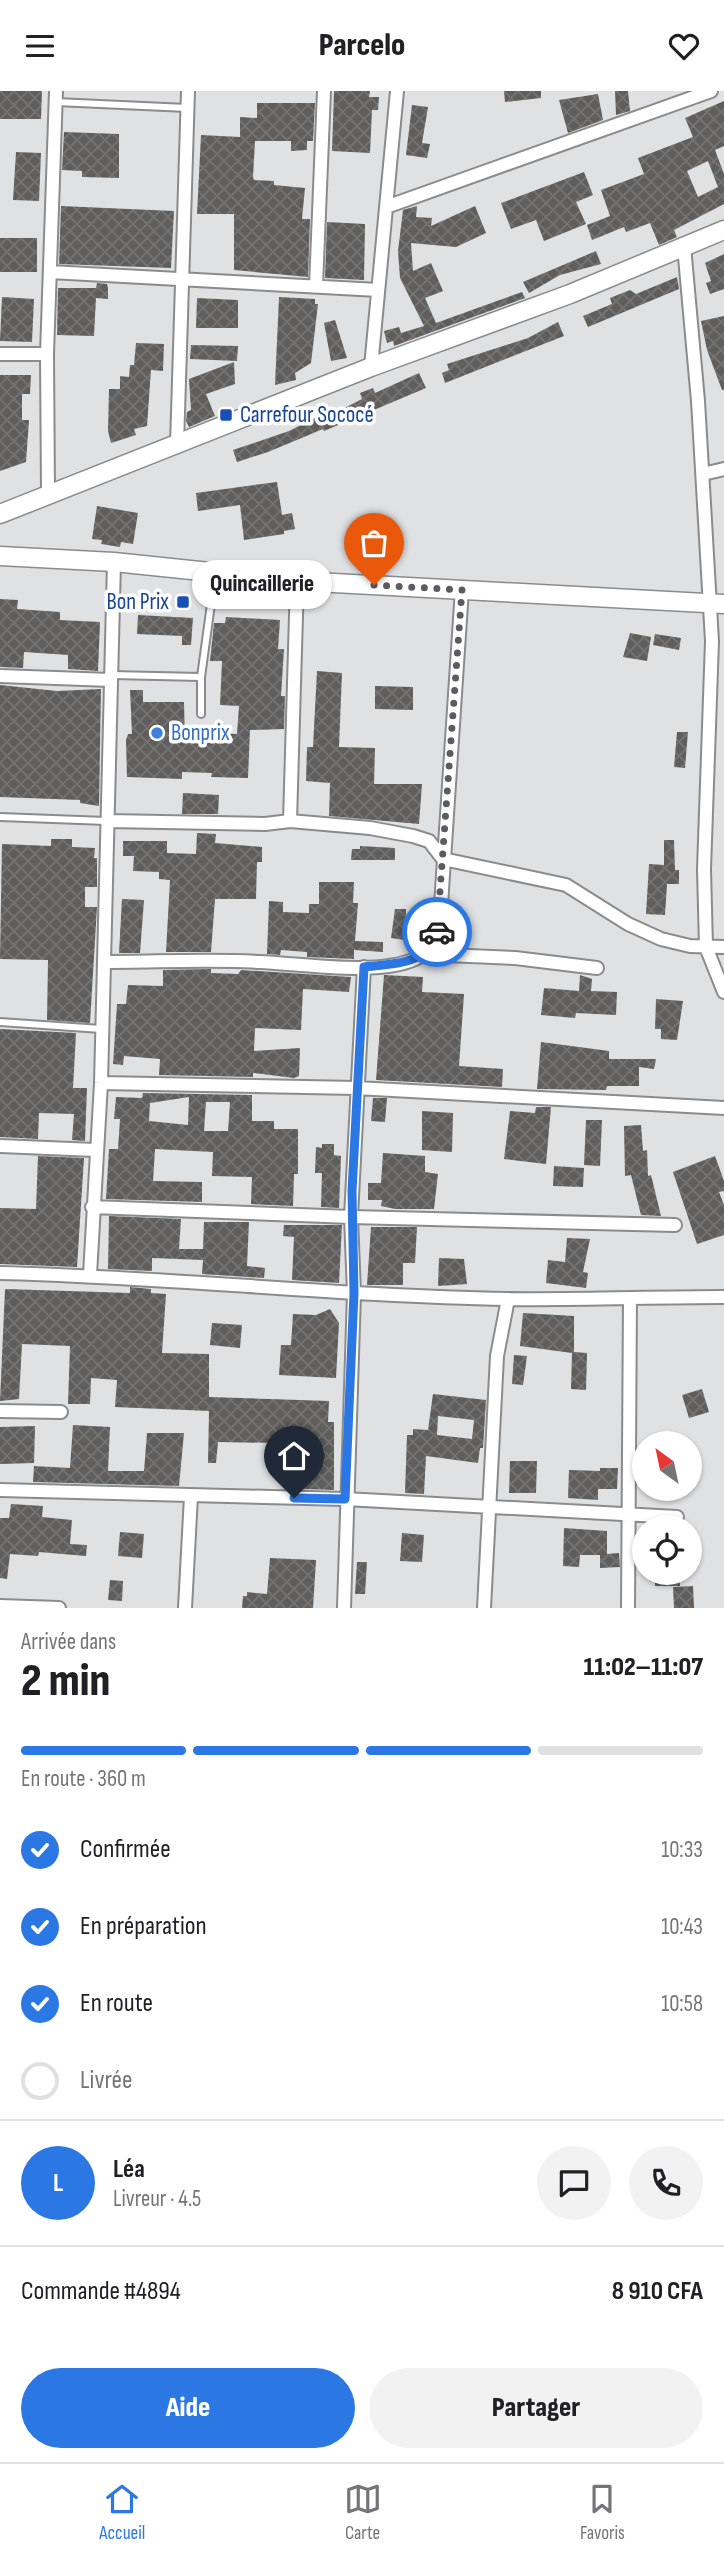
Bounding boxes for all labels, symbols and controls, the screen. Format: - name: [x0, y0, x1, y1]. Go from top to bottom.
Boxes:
- text: Parcelo: [319, 26, 405, 65]
- icon: menu: [21, 27, 59, 65]
- icon: heart: [665, 27, 703, 65]
- place label: Carrefour Sococé: [240, 401, 374, 429]
- marker: Carrefour Sococé: [218, 407, 234, 423]
- pin: [344, 513, 404, 585]
- icon: bag: [355, 524, 393, 562]
- callout: Quincaillerie: [192, 561, 332, 609]
- text: Quincaillerie: [210, 570, 314, 598]
- place label: Bon Prix: [107, 588, 169, 616]
- marker: Bon Prix: [175, 594, 191, 610]
- place label: Bonprix: [171, 719, 230, 747]
- marker: Bonprix: [149, 725, 165, 741]
- courier: [402, 897, 472, 967]
- icon: car: [418, 913, 456, 951]
- pin: [264, 1426, 324, 1498]
- north arrow: [632, 1431, 702, 1501]
- map controls: [632, 1431, 702, 1585]
- icon: home: [275, 1437, 313, 1475]
- button: locate: [632, 1515, 702, 1585]
- text: Arrivée dans: [21, 1628, 116, 1656]
- text: 11:02–11:07: [584, 1652, 703, 1683]
- text: 2 min: [21, 1654, 110, 1709]
- text: En route · 360 m: [21, 1765, 146, 1793]
- icon: check: [21, 1831, 59, 1869]
- text: Confirmée: [80, 1834, 171, 1865]
- text: 10:33: [661, 1836, 703, 1864]
- icon: check: [21, 1908, 59, 1946]
- text: En préparation: [80, 1911, 207, 1942]
- text: 10:43: [661, 1913, 703, 1941]
- icon: check: [21, 1985, 59, 2023]
- text: En route: [80, 1988, 153, 2019]
- text: 10:58: [661, 1990, 703, 2018]
- text: Livrée: [80, 2065, 132, 2096]
- button: chat: [537, 2146, 611, 2220]
- button: phone: [629, 2146, 703, 2220]
- text: Léa: [113, 2154, 145, 2185]
- text: L: [53, 2168, 63, 2199]
- text: Livreur · 4.5: [113, 2185, 201, 2213]
- text: Commande #4894: [21, 2276, 181, 2307]
- text: 8 910 CFA: [612, 2276, 703, 2307]
- button: Aide: [21, 2368, 355, 2448]
- button: Partager: [369, 2368, 703, 2448]
- tab: Accueil: [99, 2480, 145, 2545]
- tab: Carte: [344, 2480, 382, 2545]
- tab: Favoris: [580, 2480, 625, 2545]

